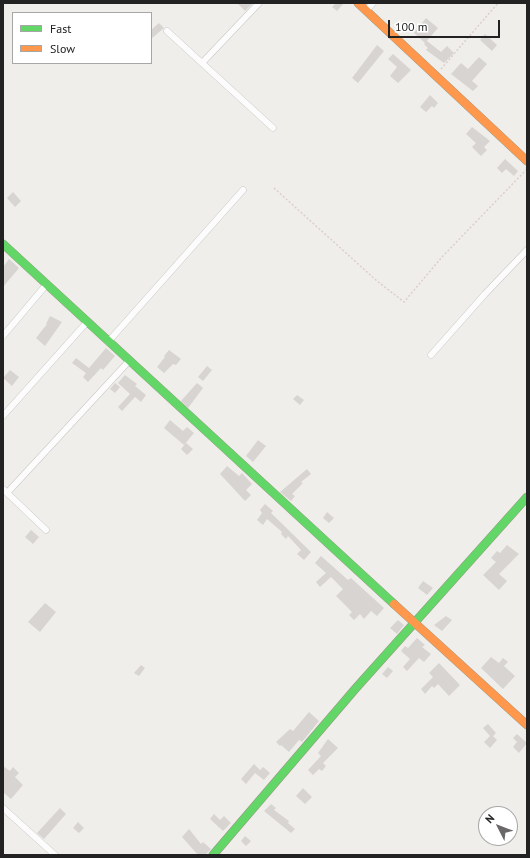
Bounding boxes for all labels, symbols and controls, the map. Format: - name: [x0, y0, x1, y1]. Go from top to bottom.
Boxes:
- legend: [12, 12, 152, 64]
- scale bar: [390, 12, 502, 38]
- text: 100 m: [395, 19, 428, 34]
- text: Fast: [50, 21, 71, 36]
- text: Slow: [50, 41, 75, 56]
- north arrow: [478, 806, 518, 846]
- text: N: [482, 811, 497, 826]

